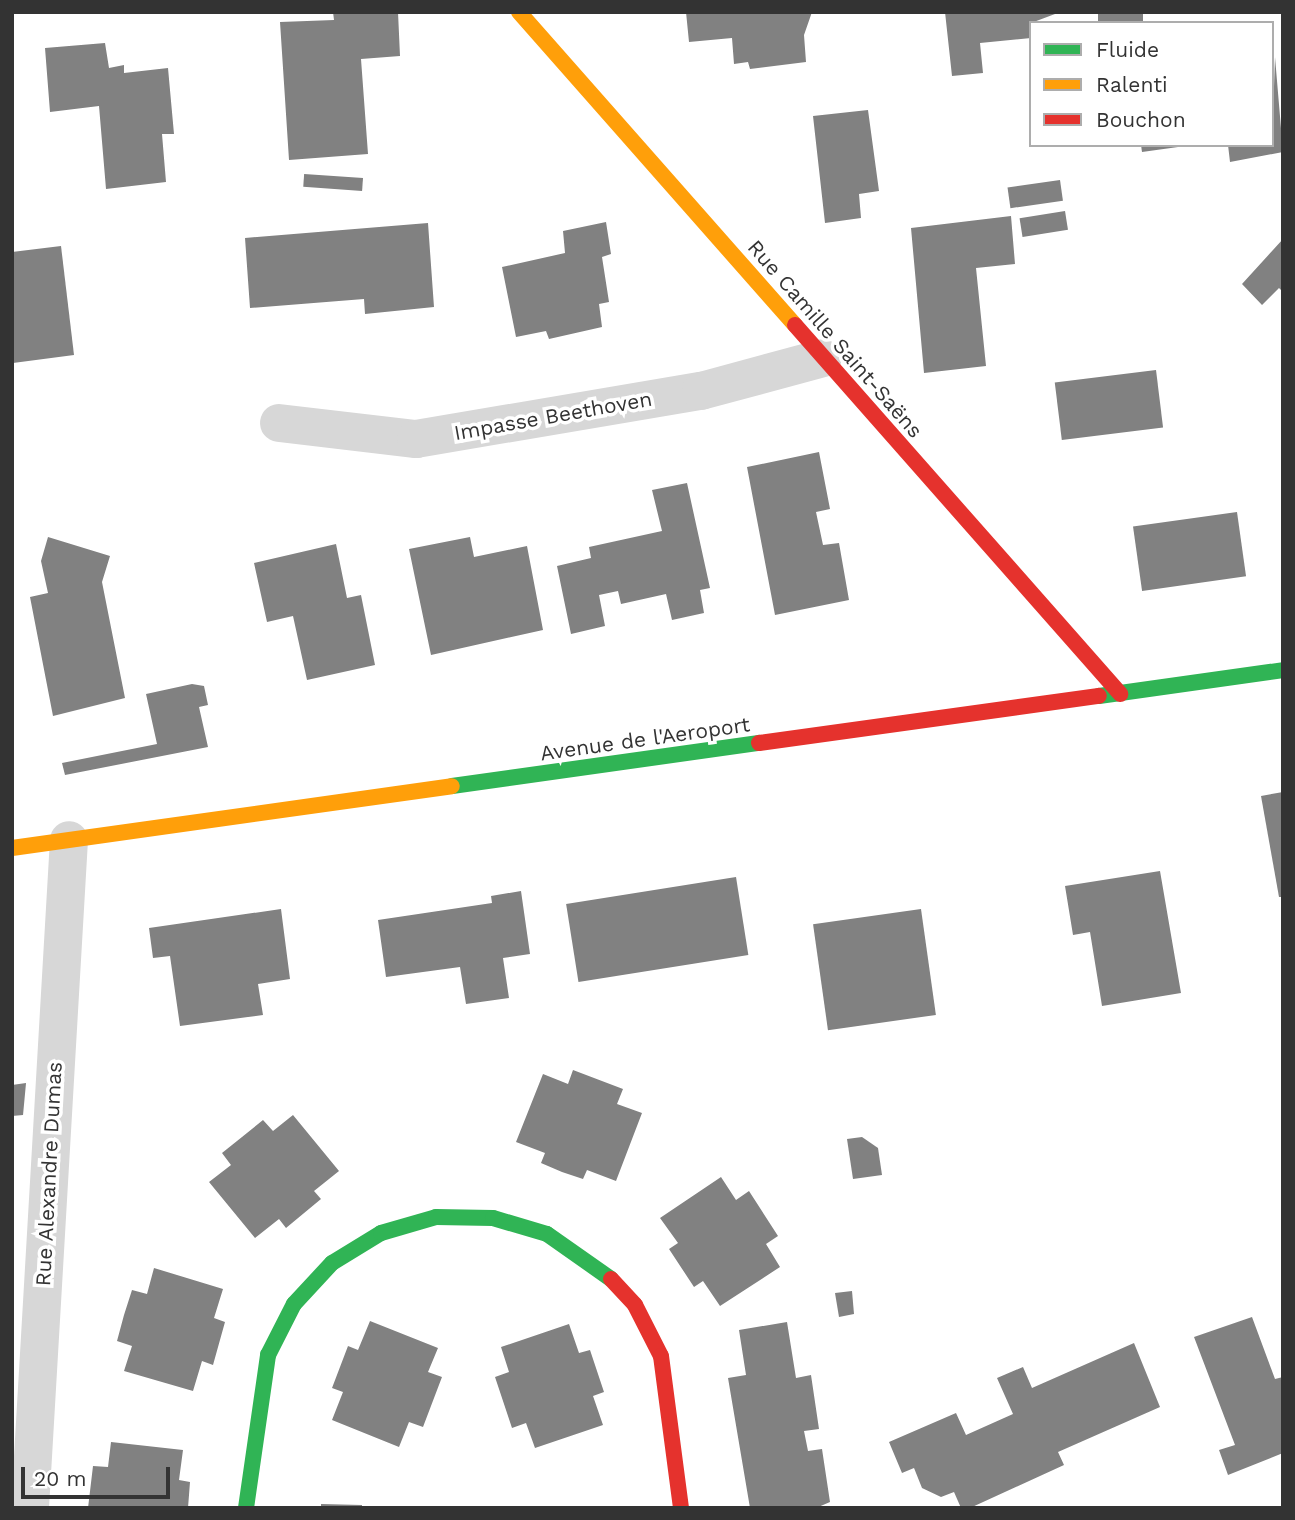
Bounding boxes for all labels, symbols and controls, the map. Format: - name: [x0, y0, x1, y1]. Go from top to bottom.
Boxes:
- legend: [1029, 21, 1274, 147]
- text: Fluide: [1096, 37, 1159, 62]
- text: Ralenti: [1096, 72, 1168, 97]
- text: Bouchon: [1096, 107, 1186, 132]
- street label: Rue Camille Saint-Saëns: [742, 235, 928, 443]
- street label: Impasse Beethoven: [452, 386, 654, 446]
- street label: Avenue de l'Aeroport: [538, 712, 752, 766]
- street label: Rue Alexandre Dumas: [31, 1061, 67, 1287]
- scale bar: [24, 1454, 173, 1498]
- text: 20 m: [34, 1466, 86, 1491]

